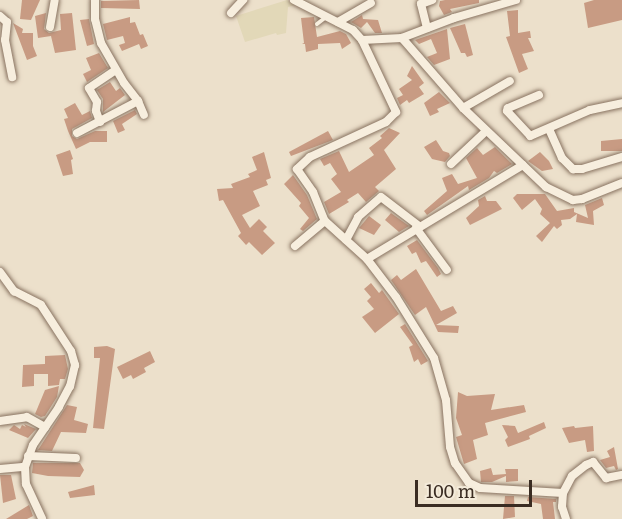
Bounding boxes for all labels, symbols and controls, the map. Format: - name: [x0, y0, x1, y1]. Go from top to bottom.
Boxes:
- scale bar: [418, 468, 535, 506]
- text: 100 m: [426, 477, 475, 504]

